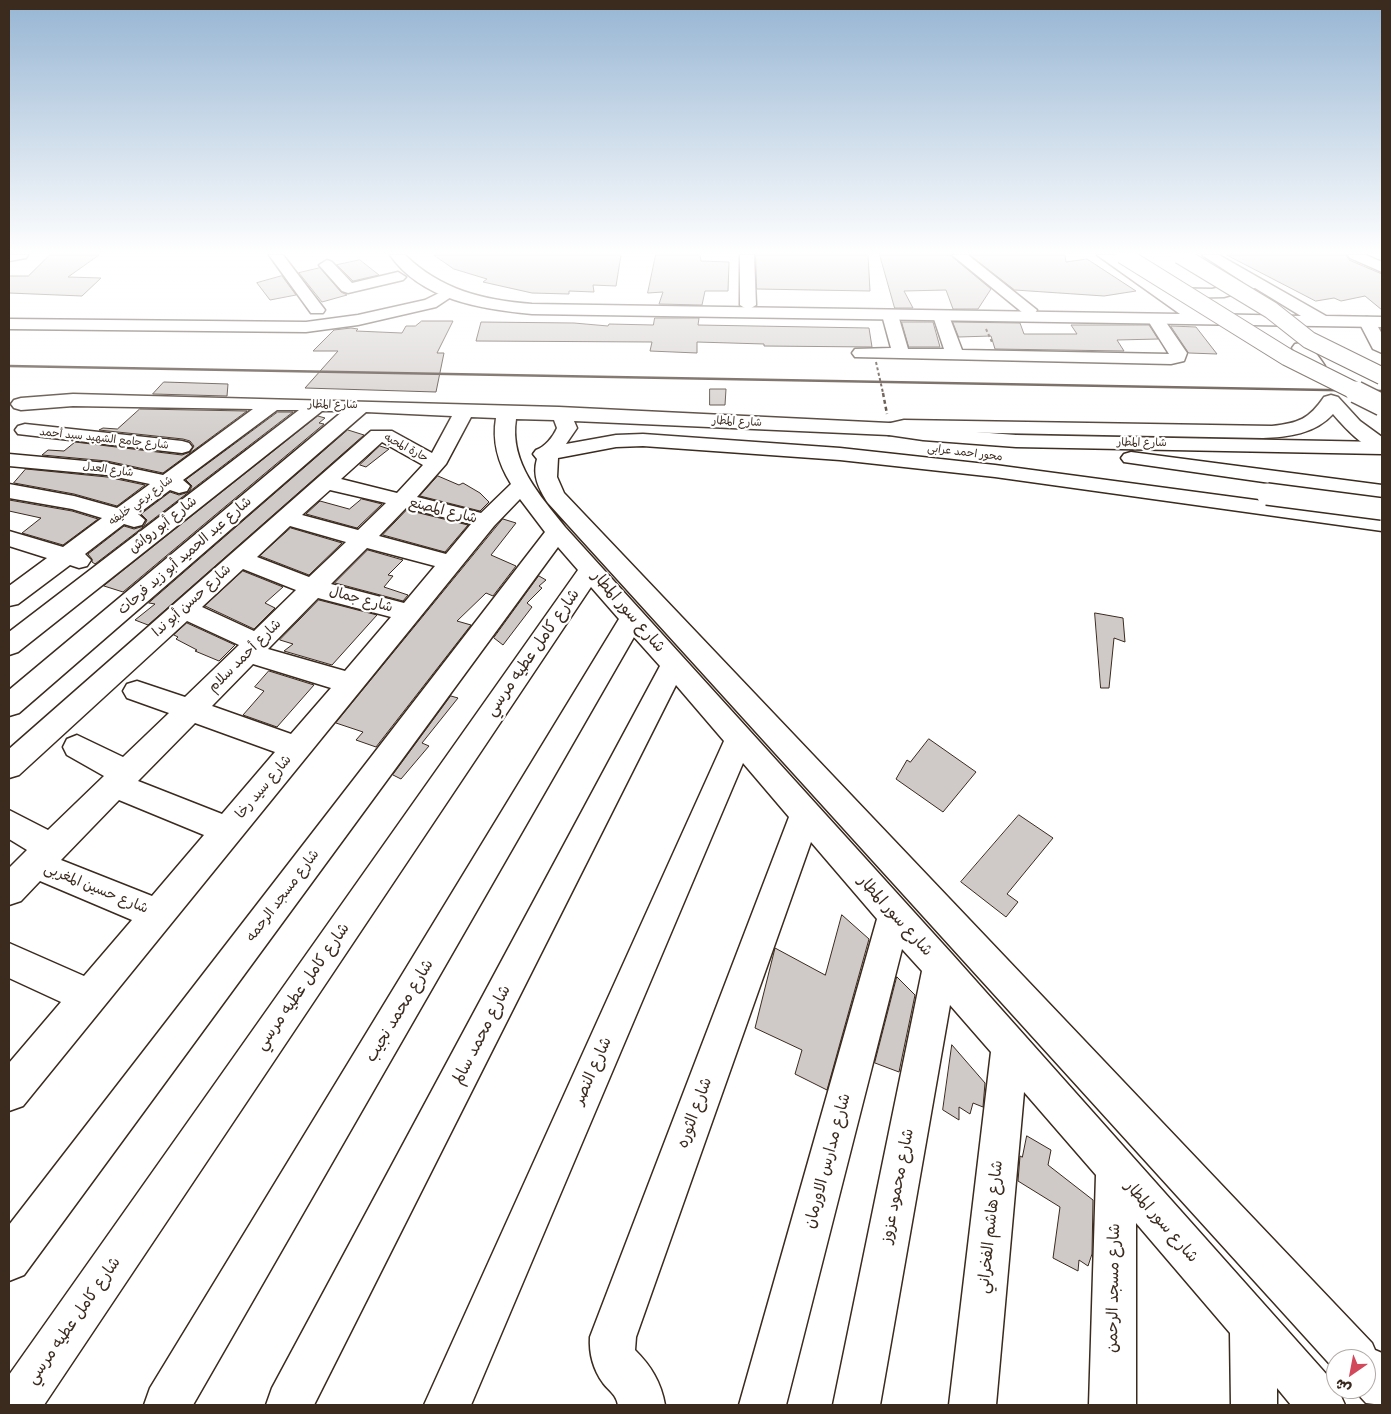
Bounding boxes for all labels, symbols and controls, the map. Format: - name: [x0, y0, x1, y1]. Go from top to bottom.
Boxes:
- street label: شارع المطار: [308, 398, 358, 412]
- street label: شارع المطار: [712, 414, 762, 430]
- street label: شارع جامع الشهيد سيد أحمد: [39, 426, 169, 452]
- street label: حارة المحبه: [382, 431, 430, 465]
- street label: شارع المطار: [1117, 436, 1167, 450]
- street label: محور احمد عرابى: [927, 442, 1003, 464]
- street label: شارع العدل: [82, 460, 134, 480]
- street label: شارع برعي خليفه: [106, 473, 176, 529]
- street label: شارع عبد الحميد أبو زيد فرحات: [115, 493, 255, 619]
- street label: شارع أبو رواش: [125, 493, 201, 557]
- street label: شارع المصنع: [407, 494, 479, 528]
- street label: شارع حسن أبو ندا: [149, 561, 235, 641]
- street label: شارع سور المطار: [587, 567, 669, 657]
- street label: شارع جمال: [327, 583, 395, 617]
- street label: شارع كامل عطيه مرسي: [482, 586, 584, 720]
- street label: شارع أحمد سلام: [205, 616, 285, 696]
- street label: شارع سيد رخا: [232, 752, 296, 822]
- street label: شارع مسجد الرحمه: [243, 847, 323, 945]
- street label: شارع حسين المغربى: [42, 860, 150, 918]
- street label: شارع سور المطار: [854, 872, 936, 960]
- street label: شارع كامل عطيه مرسي: [252, 920, 354, 1054]
- street label: شارع محمد نجيب: [362, 956, 438, 1066]
- street label: شارع محمد سالم: [449, 982, 515, 1088]
- street label: شارع النصر: [570, 1034, 616, 1108]
- street label: شارع الثوره: [673, 1075, 717, 1151]
- street label: شارع مدارس الاورمان: [801, 1091, 855, 1231]
- street label: شارع محمود عزوز: [877, 1127, 919, 1245]
- street label: شارع هاشم الفخراني: [974, 1159, 1008, 1295]
- street label: شارع سور المطار: [1120, 1177, 1202, 1267]
- street label: شارع مسجد الرحمن: [1103, 1223, 1125, 1353]
- street label: شارع كامل عطيه مرسي: [23, 1254, 125, 1388]
- north arrow: [1326, 1349, 1376, 1399]
- text: ش: [1330, 1371, 1356, 1401]

